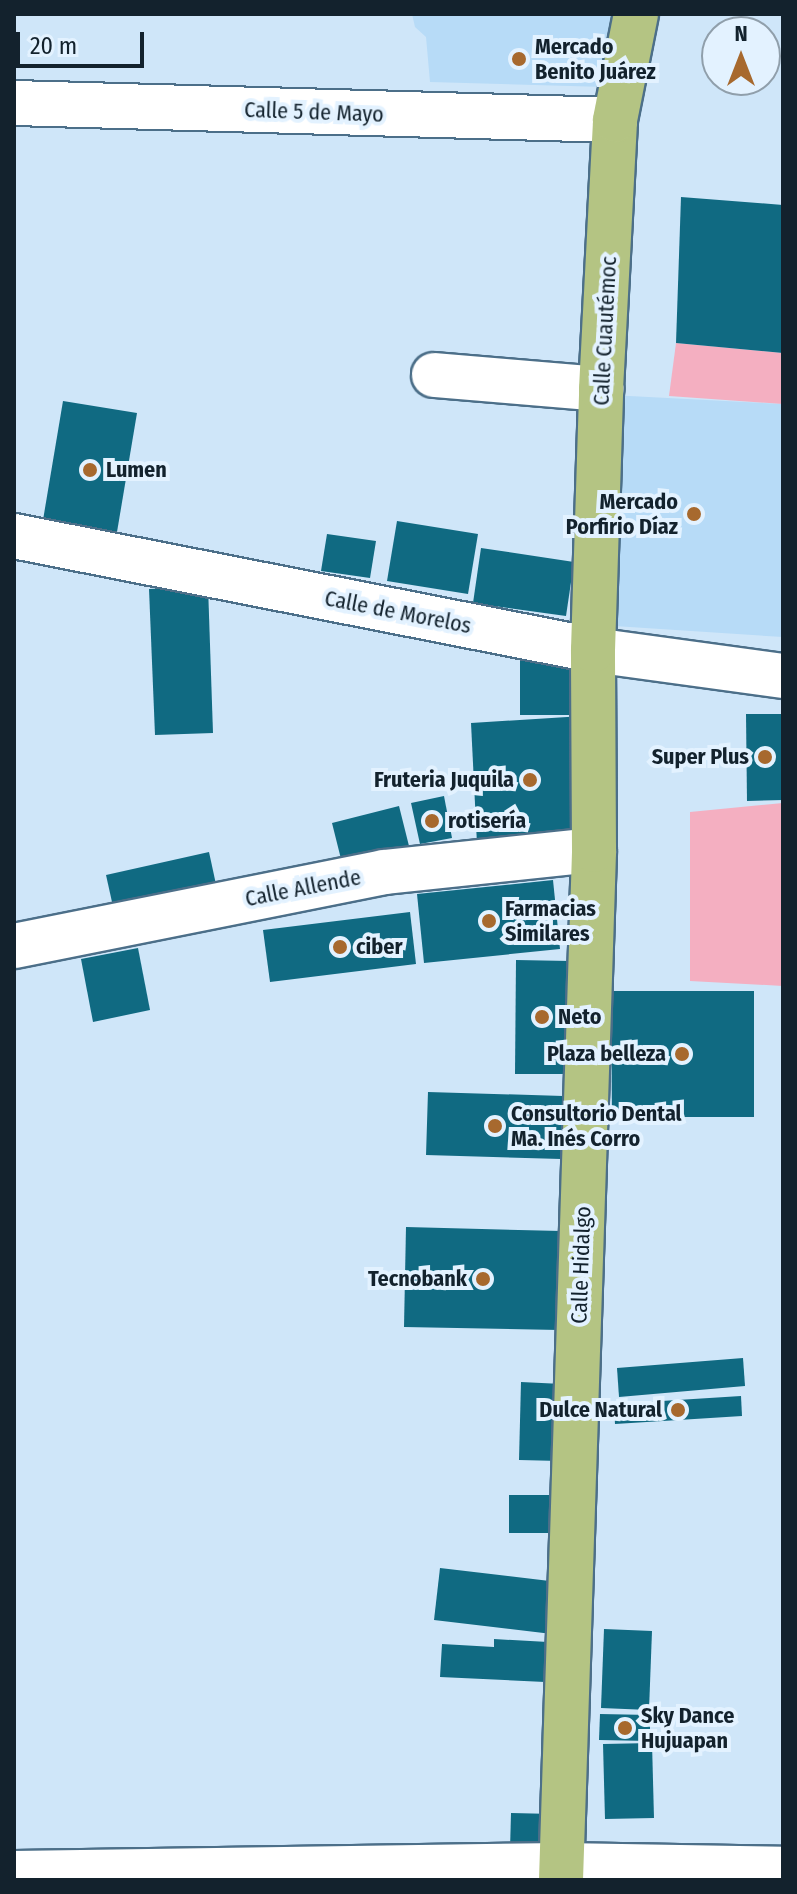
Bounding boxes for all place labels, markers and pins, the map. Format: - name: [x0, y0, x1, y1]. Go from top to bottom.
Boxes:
- place label: Mercado Benito Juárez: [535, 33, 656, 84]
- marker: Mercado Benito Juárez: [510, 50, 528, 68]
- place label: Lumen: [106, 457, 167, 483]
- marker: Lumen: [81, 461, 99, 479]
- place label: Mercado Porfirio Díaz: [566, 488, 678, 540]
- marker: Mercado Porfirio Díaz: [685, 505, 703, 523]
- place label: Super Plus: [652, 744, 749, 770]
- marker: Super Plus: [756, 748, 774, 766]
- place label: Fruteria Juquila: [374, 767, 514, 793]
- marker: Fruteria Juquila: [521, 771, 539, 789]
- place label: rotisería: [448, 808, 526, 834]
- marker: rotisería: [423, 812, 441, 830]
- place label: Farmacias Similares: [505, 895, 596, 946]
- marker: Farmacias Similares: [480, 912, 498, 930]
- place label: ciber: [356, 934, 402, 960]
- marker: ciber: [331, 938, 349, 956]
- place label: Neto: [558, 1004, 601, 1030]
- marker: Neto: [533, 1008, 551, 1026]
- place label: Plaza belleza: [547, 1041, 666, 1067]
- marker: Plaza belleza: [673, 1045, 691, 1063]
- place label: Consultorio Dental Ma. Inés Corro: [511, 1100, 682, 1152]
- marker: Consultorio Dental Ma. Inés Corro: [486, 1117, 504, 1135]
- place label: Tecnobank: [368, 1266, 467, 1292]
- marker: Tecnobank: [474, 1270, 492, 1288]
- place label: Dulce Natural: [539, 1397, 662, 1423]
- marker: Dulce Natural: [669, 1401, 687, 1419]
- place label: Sky Dance Hujuapan: [641, 1702, 734, 1754]
- marker: Sky Dance Hujuapan: [616, 1719, 634, 1737]

